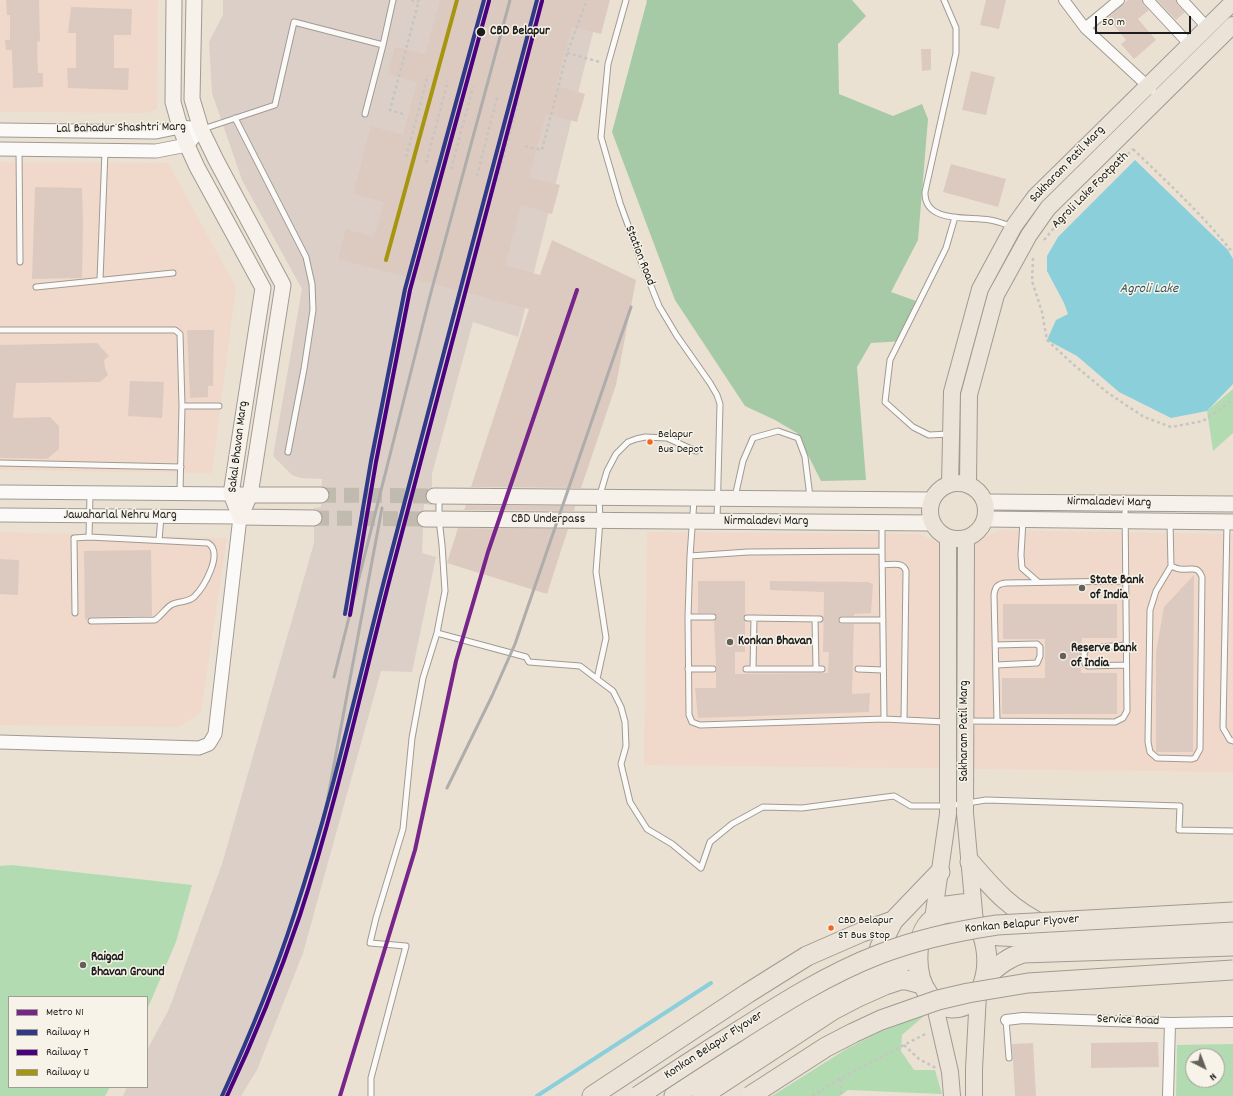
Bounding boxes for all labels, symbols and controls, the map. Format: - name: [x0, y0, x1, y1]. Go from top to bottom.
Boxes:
- scale bar: [1097, 8, 1193, 34]
- text: 50 m: [1102, 14, 1125, 31]
- place label: CBD Belapur: [490, 24, 550, 40]
- marker: CBD Belapur: [475, 26, 487, 38]
- street label: Lal Bahadur Shashtri Marg: [56, 120, 186, 138]
- street label: Sakharam Patil Marg: [1027, 123, 1109, 207]
- street label: Agroli Lake Footpath: [1049, 149, 1133, 233]
- street label: Station Road: [620, 224, 658, 288]
- water label: Agroli Lake: [1120, 282, 1178, 298]
- street label: Sakal Bhavan Marg: [226, 400, 252, 494]
- place label: Belapur Bus Depot: [658, 428, 703, 456]
- marker: Belapur Bus Depot: [645, 437, 655, 447]
- street label: Nirmaladevi Marg: [1067, 494, 1151, 512]
- street label: Jawaharlal Nehru Marg: [63, 508, 177, 524]
- street label: CBD Underpass: [511, 512, 585, 528]
- street label: Nirmaladevi Marg: [724, 514, 808, 530]
- place label: State Bank of India: [1090, 573, 1144, 604]
- marker: State Bank of India: [1077, 583, 1087, 593]
- place label: Konkan Bhavan: [738, 634, 812, 650]
- marker: Konkan Bhavan: [725, 637, 735, 647]
- place label: Reserve Bank of India: [1071, 641, 1137, 672]
- marker: Reserve Bank of India: [1058, 651, 1068, 661]
- street label: Sakharam Patil Marg: [957, 680, 973, 782]
- street label: Konkan Belapur Flyover: [964, 912, 1080, 938]
- place label: CBD Belapur ST Bus Stop: [838, 914, 893, 942]
- marker: CBD Belapur ST Bus Stop: [826, 923, 836, 933]
- place label: Raigad Bhavan Ground: [91, 950, 165, 981]
- marker: Raigad Bhavan Ground: [78, 960, 88, 970]
- legend: [8, 996, 148, 1088]
- text: Metro N1: [46, 1004, 84, 1021]
- street label: Konkan Belapur Flyover: [662, 1008, 766, 1084]
- street label: Service Road: [1097, 1012, 1159, 1030]
- text: Railway H: [46, 1024, 90, 1041]
- text: Railway T: [46, 1044, 88, 1061]
- north arrow: [1185, 1048, 1225, 1088]
- text: Railway U: [46, 1064, 89, 1081]
- text: N: [1205, 1068, 1220, 1084]

